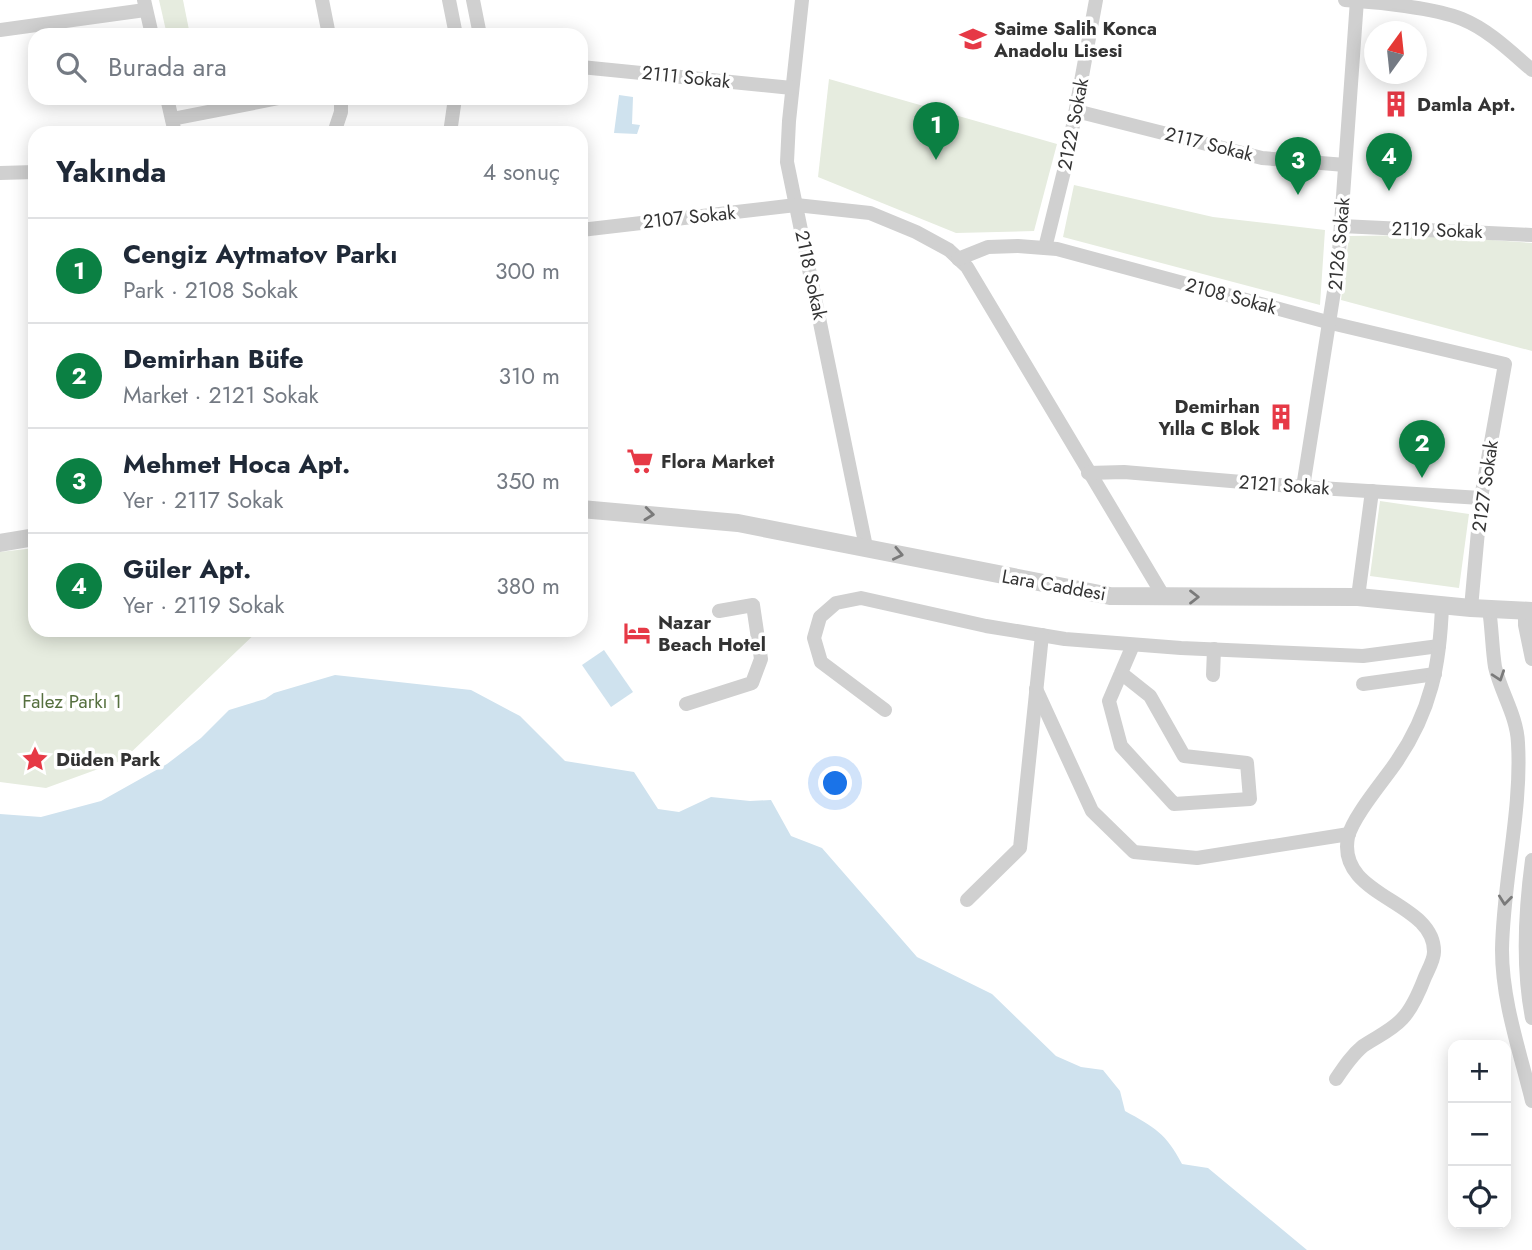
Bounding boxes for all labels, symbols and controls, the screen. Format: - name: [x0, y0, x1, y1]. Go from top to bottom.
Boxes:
- place label: Saime Salih Konca Anadolu Lisesi: [993, 15, 1157, 64]
- north arrow: [1364, 21, 1427, 84]
- school or university icon: Saime Salih Konca Anadolu Lisesi: [958, 24, 988, 54]
- search box: [28, 28, 588, 105]
- icon: search: [52, 48, 90, 86]
- text: Burada ara: [108, 48, 227, 86]
- street label: 2111 Sokak: [640, 59, 732, 95]
- street label: 2122 Sokak: [1051, 75, 1095, 172]
- building icon: Damla Apt.: [1381, 89, 1411, 119]
- place label: Damla Apt.: [1417, 91, 1516, 118]
- pin: 1: [913, 102, 959, 160]
- street label: 2117 Sokak: [1162, 120, 1257, 168]
- pin: 4: [1366, 133, 1412, 191]
- pin: 3: [1275, 137, 1321, 195]
- text: Yakında: [56, 150, 167, 193]
- text: 4 sonuç: [483, 155, 560, 189]
- street label: 2126 Sokak: [1321, 196, 1357, 292]
- street label: 2107 Sokak: [641, 199, 737, 235]
- street label: 2119 Sokak: [1391, 215, 1484, 245]
- street label: 2118 Sokak: [788, 228, 834, 323]
- text: Cengiz Aytmatov Parkı: [123, 235, 397, 273]
- text: 1: [73, 254, 85, 288]
- text: 300 m: [495, 254, 560, 288]
- street label: 2108 Sokak: [1182, 271, 1280, 321]
- text: Park · 2108 Sokak: [123, 273, 298, 307]
- text: Demirhan Büfe: [123, 340, 304, 378]
- text: 2: [71, 359, 87, 393]
- text: 310 m: [498, 359, 560, 393]
- text: Market · 2121 Sokak: [123, 378, 319, 412]
- place label: Demirhan Yılla C Blok: [1158, 393, 1260, 442]
- building icon: Demirhan Yılla C Blok: [1266, 402, 1296, 432]
- pin: 2: [1399, 420, 1445, 478]
- street label: 2127 Sokak: [1465, 438, 1505, 534]
- text: Mehmet Hoca Apt.: [123, 445, 350, 483]
- supermarket icon: Flora Market: [625, 446, 655, 476]
- place label: Flora Market: [661, 448, 774, 475]
- text: 3: [72, 464, 86, 498]
- text: 350 m: [496, 464, 560, 498]
- street label: 2121 Sokak: [1238, 468, 1331, 502]
- text: Yer · 2117 Sokak: [123, 483, 283, 517]
- one-way arrow: [644, 506, 655, 521]
- one-way arrow: [891, 546, 903, 561]
- text: Güler Apt.: [123, 550, 251, 588]
- street label: Lara Caddesi: [1000, 563, 1108, 607]
- text: 4: [71, 569, 87, 603]
- text: 380 m: [496, 569, 560, 603]
- text: Yer · 2119 Sokak: [123, 588, 284, 622]
- one-way arrow: [1190, 589, 1200, 605]
- place label: Nazar Beach Hotel: [658, 609, 766, 658]
- hotel icon: Nazar Beach Hotel: [622, 618, 652, 648]
- one-way arrow: [1491, 670, 1505, 682]
- park label: Falez Parkı 1: [22, 688, 122, 715]
- place icon: Düden Park: [20, 744, 50, 774]
- place label: Düden Park: [56, 746, 160, 773]
- your location: [818, 766, 852, 800]
- one-way arrow: [1498, 895, 1513, 906]
- map controls: [1448, 1040, 1511, 1229]
- button: +: [1448, 1040, 1511, 1103]
- button: −: [1448, 1103, 1511, 1166]
- button: locate: [1448, 1166, 1511, 1229]

